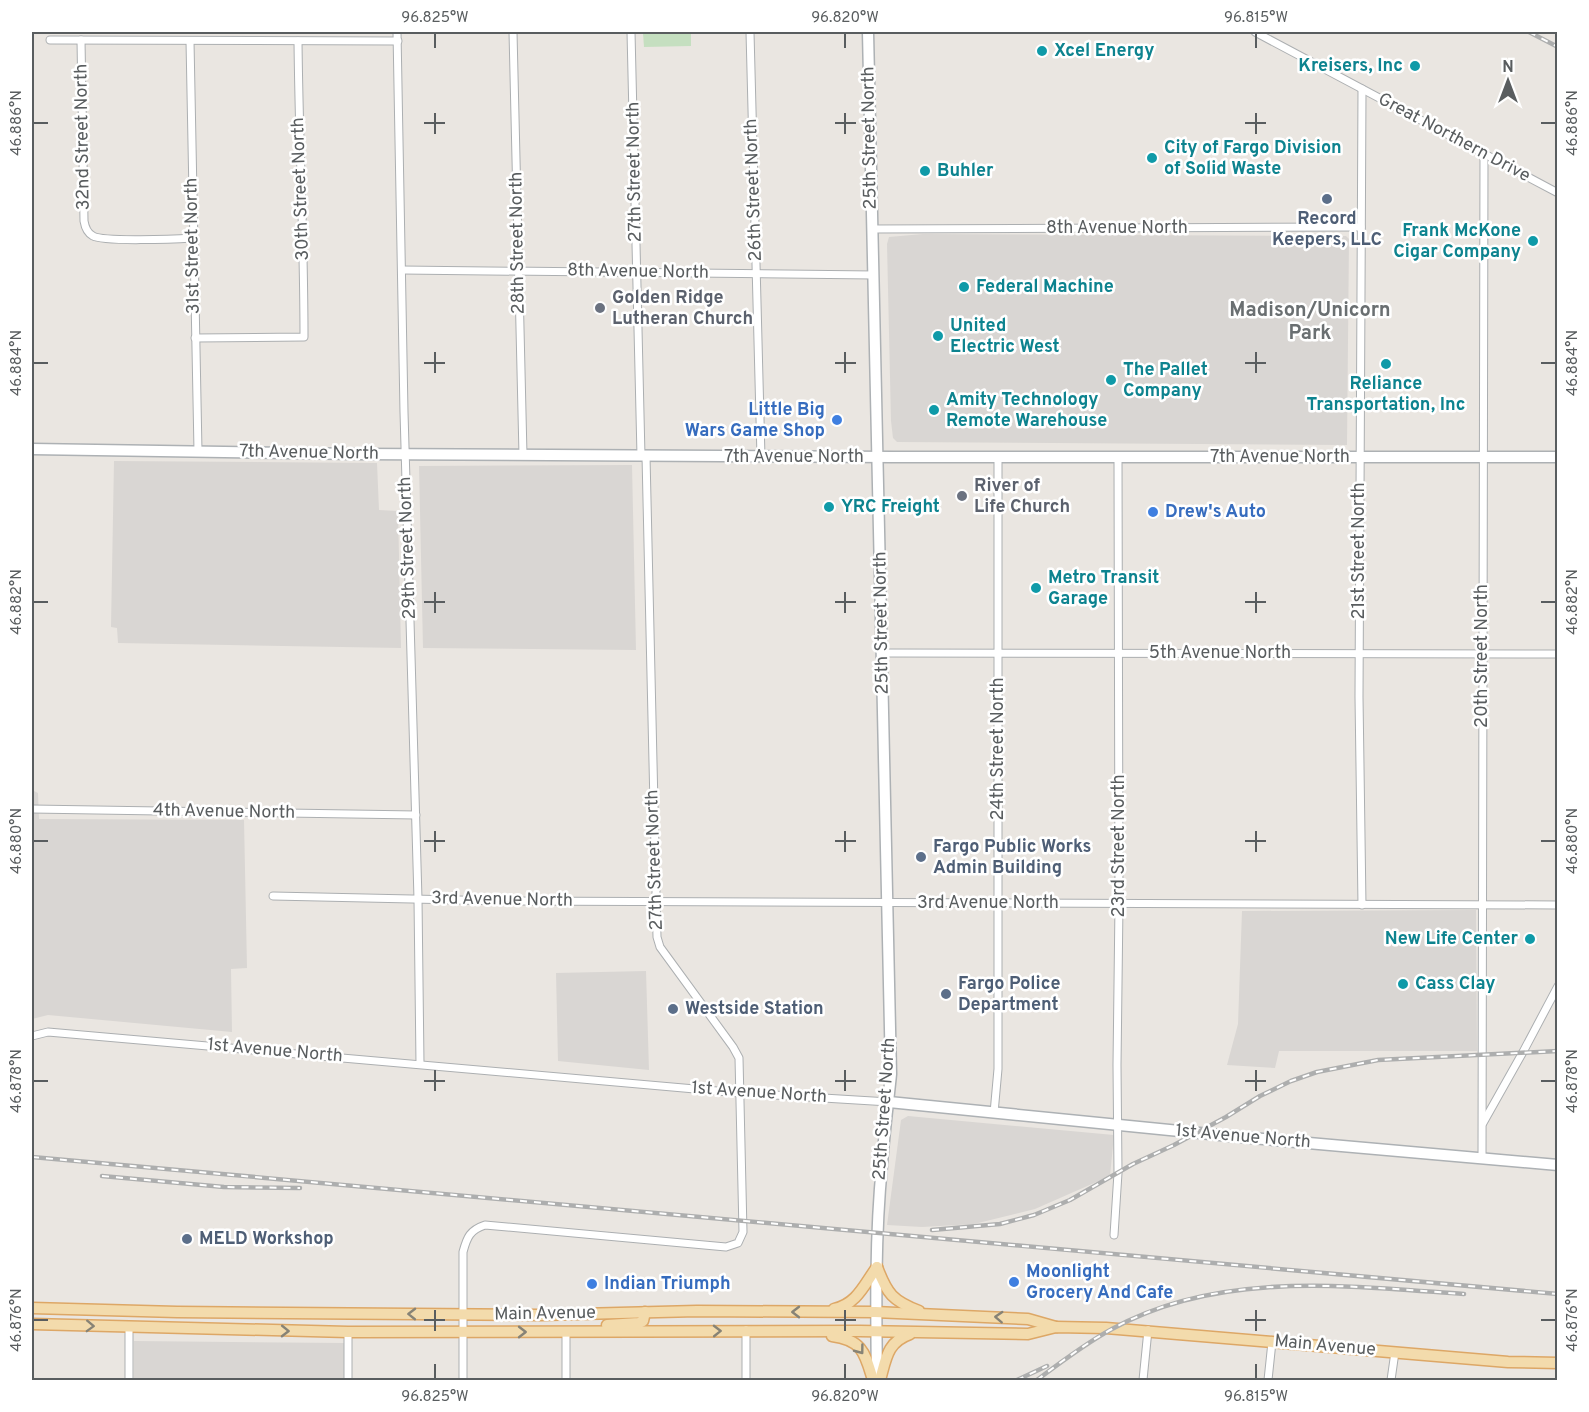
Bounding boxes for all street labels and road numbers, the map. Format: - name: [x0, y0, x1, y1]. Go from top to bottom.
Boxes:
- street label: 32nd Street North: [70, 63, 96, 211]
- street label: 25th Street North: [857, 66, 883, 210]
- street label: Great Northern Drive: [1374, 88, 1534, 188]
- street label: 27th Street North: [622, 101, 648, 243]
- street label: 30th Street North: [287, 117, 315, 261]
- street label: 26th Street North: [740, 118, 768, 262]
- street label: 28th Street North: [505, 171, 531, 315]
- street label: 31st Street North: [180, 177, 206, 315]
- street label: 8th Avenue North: [1046, 217, 1188, 240]
- street label: 8th Avenue North: [567, 259, 709, 285]
- street label: 7th Avenue North: [239, 440, 379, 466]
- street label: 7th Avenue North: [724, 446, 864, 469]
- street label: 7th Avenue North: [1210, 446, 1350, 469]
- street label: 29th Street North: [394, 476, 422, 620]
- street label: 21st Street North: [1348, 482, 1371, 620]
- street label: 25th Street North: [869, 551, 895, 695]
- street label: 20th Street North: [1471, 584, 1494, 728]
- street label: 5th Avenue North: [1149, 642, 1291, 665]
- street label: 24th Street North: [987, 677, 1010, 821]
- street label: 23rd Street North: [1108, 774, 1131, 918]
- street label: 27th Street North: [641, 789, 669, 931]
- street label: 4th Avenue North: [153, 799, 295, 825]
- street label: 3rd Avenue North: [431, 887, 573, 913]
- street label: 3rd Avenue North: [917, 892, 1059, 915]
- street label: 1st Avenue North: [206, 1034, 344, 1068]
- street label: 25th Street North: [869, 1037, 901, 1181]
- street label: 1st Avenue North: [690, 1077, 828, 1109]
- street label: 1st Avenue North: [1174, 1120, 1312, 1154]
- street label: Main Avenue: [494, 1302, 596, 1326]
- street label: Main Avenue: [1273, 1330, 1377, 1362]

